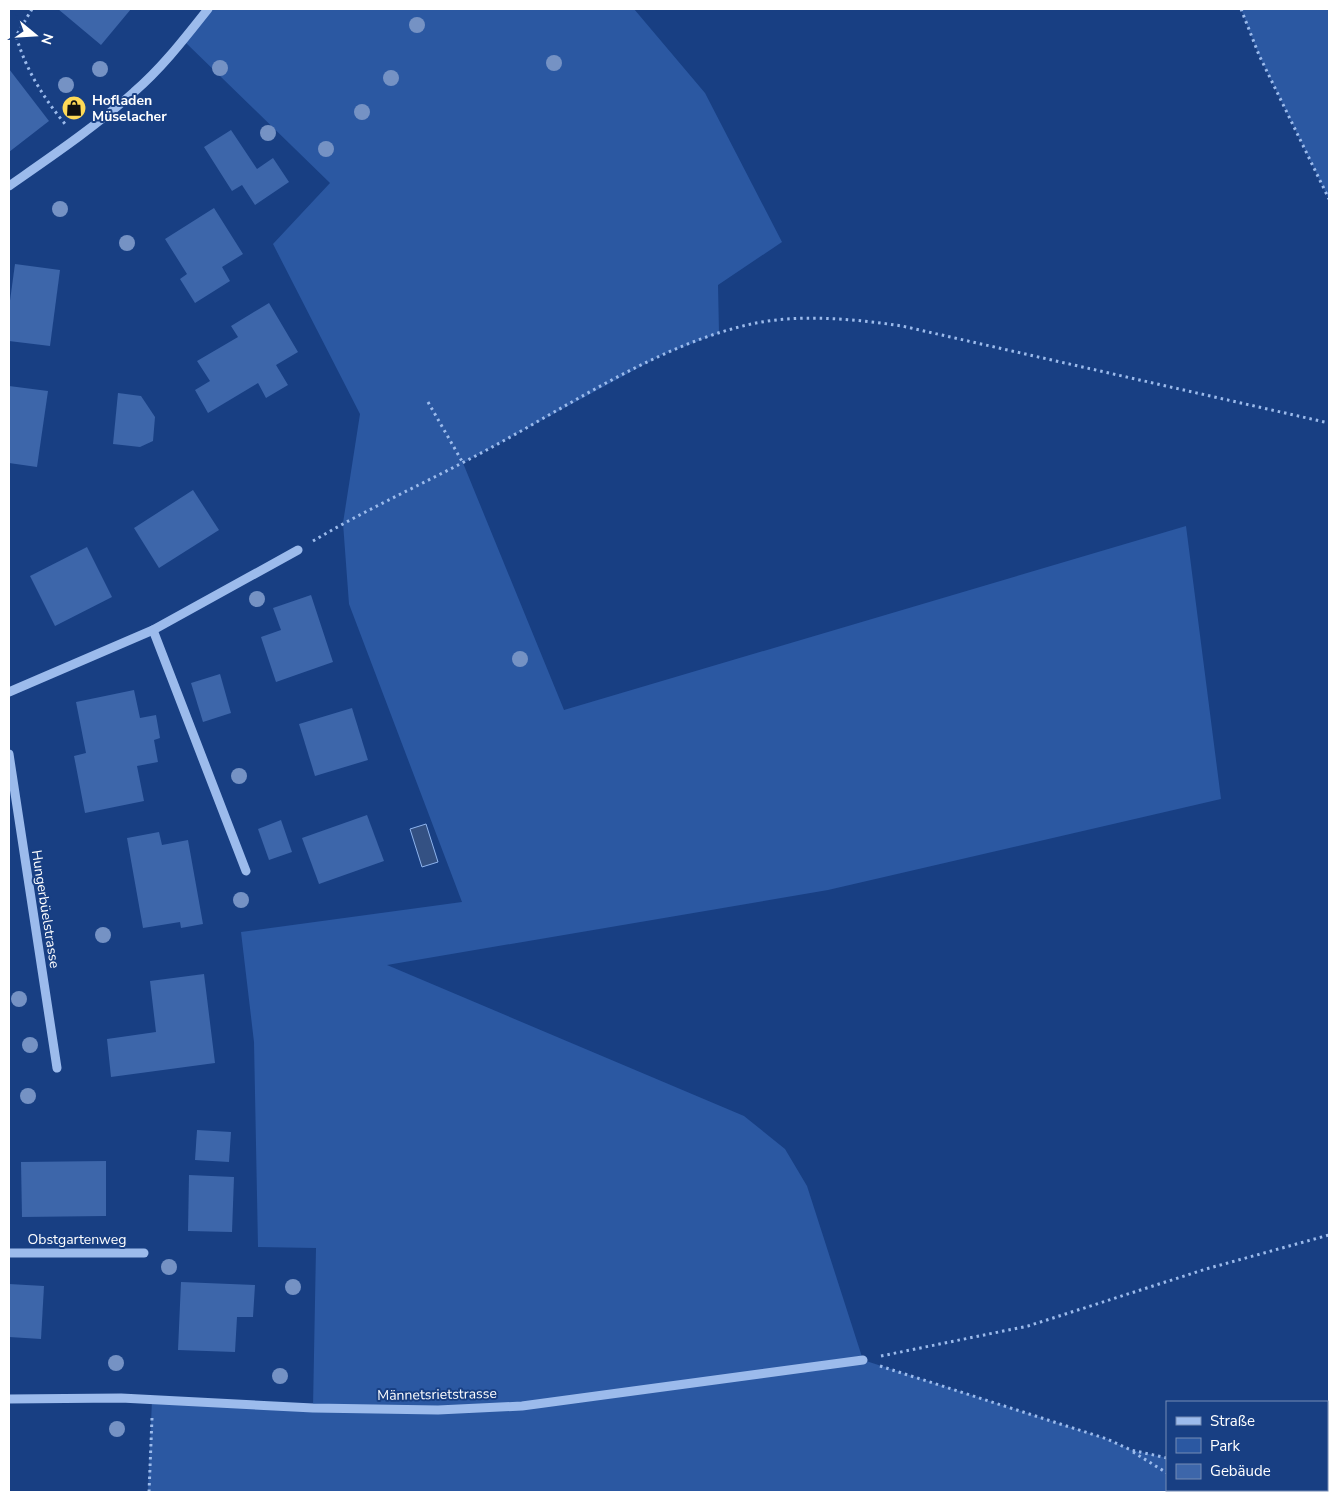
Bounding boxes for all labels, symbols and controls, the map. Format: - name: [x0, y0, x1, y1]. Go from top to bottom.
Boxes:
- north arrow: [10, 10, 60, 60]
- text: N: [36, 31, 58, 47]
- place label: Hofladen Müselacher: [92, 91, 167, 126]
- shop icon: Hofladen Müselacher: [61, 95, 87, 121]
- street label: Hungerbüelstrasse: [27, 849, 64, 970]
- street label: Obstgartenweg: [28, 1230, 126, 1249]
- street label: Männetsrietstrasse: [377, 1384, 497, 1405]
- legend: [1166, 1401, 1328, 1491]
- text: Straße: [1210, 1411, 1255, 1431]
- text: Park: [1210, 1436, 1240, 1456]
- text: Gebäude: [1210, 1461, 1271, 1481]

